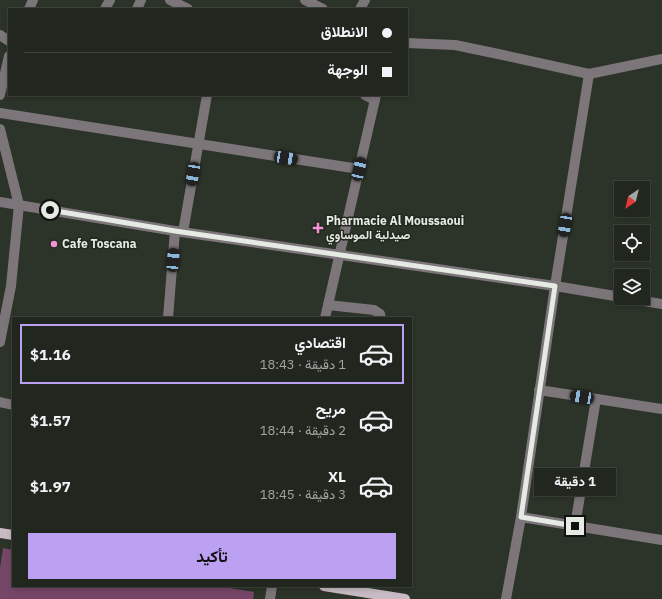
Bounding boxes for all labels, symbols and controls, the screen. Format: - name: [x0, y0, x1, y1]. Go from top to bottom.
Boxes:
- text: الانطلاق: [321, 22, 368, 41]
- text: الوجهة: [327, 60, 368, 79]
- car: [273, 150, 299, 166]
- car: [350, 156, 368, 182]
- car: [185, 161, 201, 187]
- north arrow: [614, 181, 650, 217]
- map controls: [614, 181, 650, 305]
- route start: [41, 201, 59, 219]
- car: [557, 212, 573, 238]
- place label: Pharmacie Al Moussaoui صيدلية الموساوي: [326, 213, 464, 245]
- marker: Pharmacie Al Moussaoui صيدلية الموساوي: [313, 223, 323, 233]
- button: locate: [614, 225, 650, 261]
- place label: Cafe Toscana: [62, 236, 137, 251]
- marker: Cafe Toscana: [49, 239, 59, 249]
- car: [166, 248, 180, 272]
- button: layers: [614, 269, 650, 305]
- text: اقتصادي: [294, 333, 346, 352]
- icon: car: [358, 336, 394, 372]
- text: $1.16: [30, 345, 71, 364]
- text: 1 دقيقة · 18:43: [260, 356, 346, 373]
- car: [569, 389, 595, 405]
- text: مريح: [316, 399, 346, 418]
- icon: car: [358, 402, 394, 438]
- text: $1.57: [30, 411, 71, 430]
- text: 2 دقيقة · 18:44: [260, 422, 346, 439]
- text: XL: [328, 467, 346, 486]
- icon: car: [358, 468, 394, 504]
- callout: 1 دقيقة: [534, 468, 616, 496]
- text: 1 دقيقة: [554, 473, 596, 490]
- text: $1.97: [30, 477, 71, 496]
- text: 3 دقيقة · 18:45: [260, 486, 346, 503]
- route end: [566, 517, 584, 535]
- button: تأكيد: [28, 533, 396, 579]

